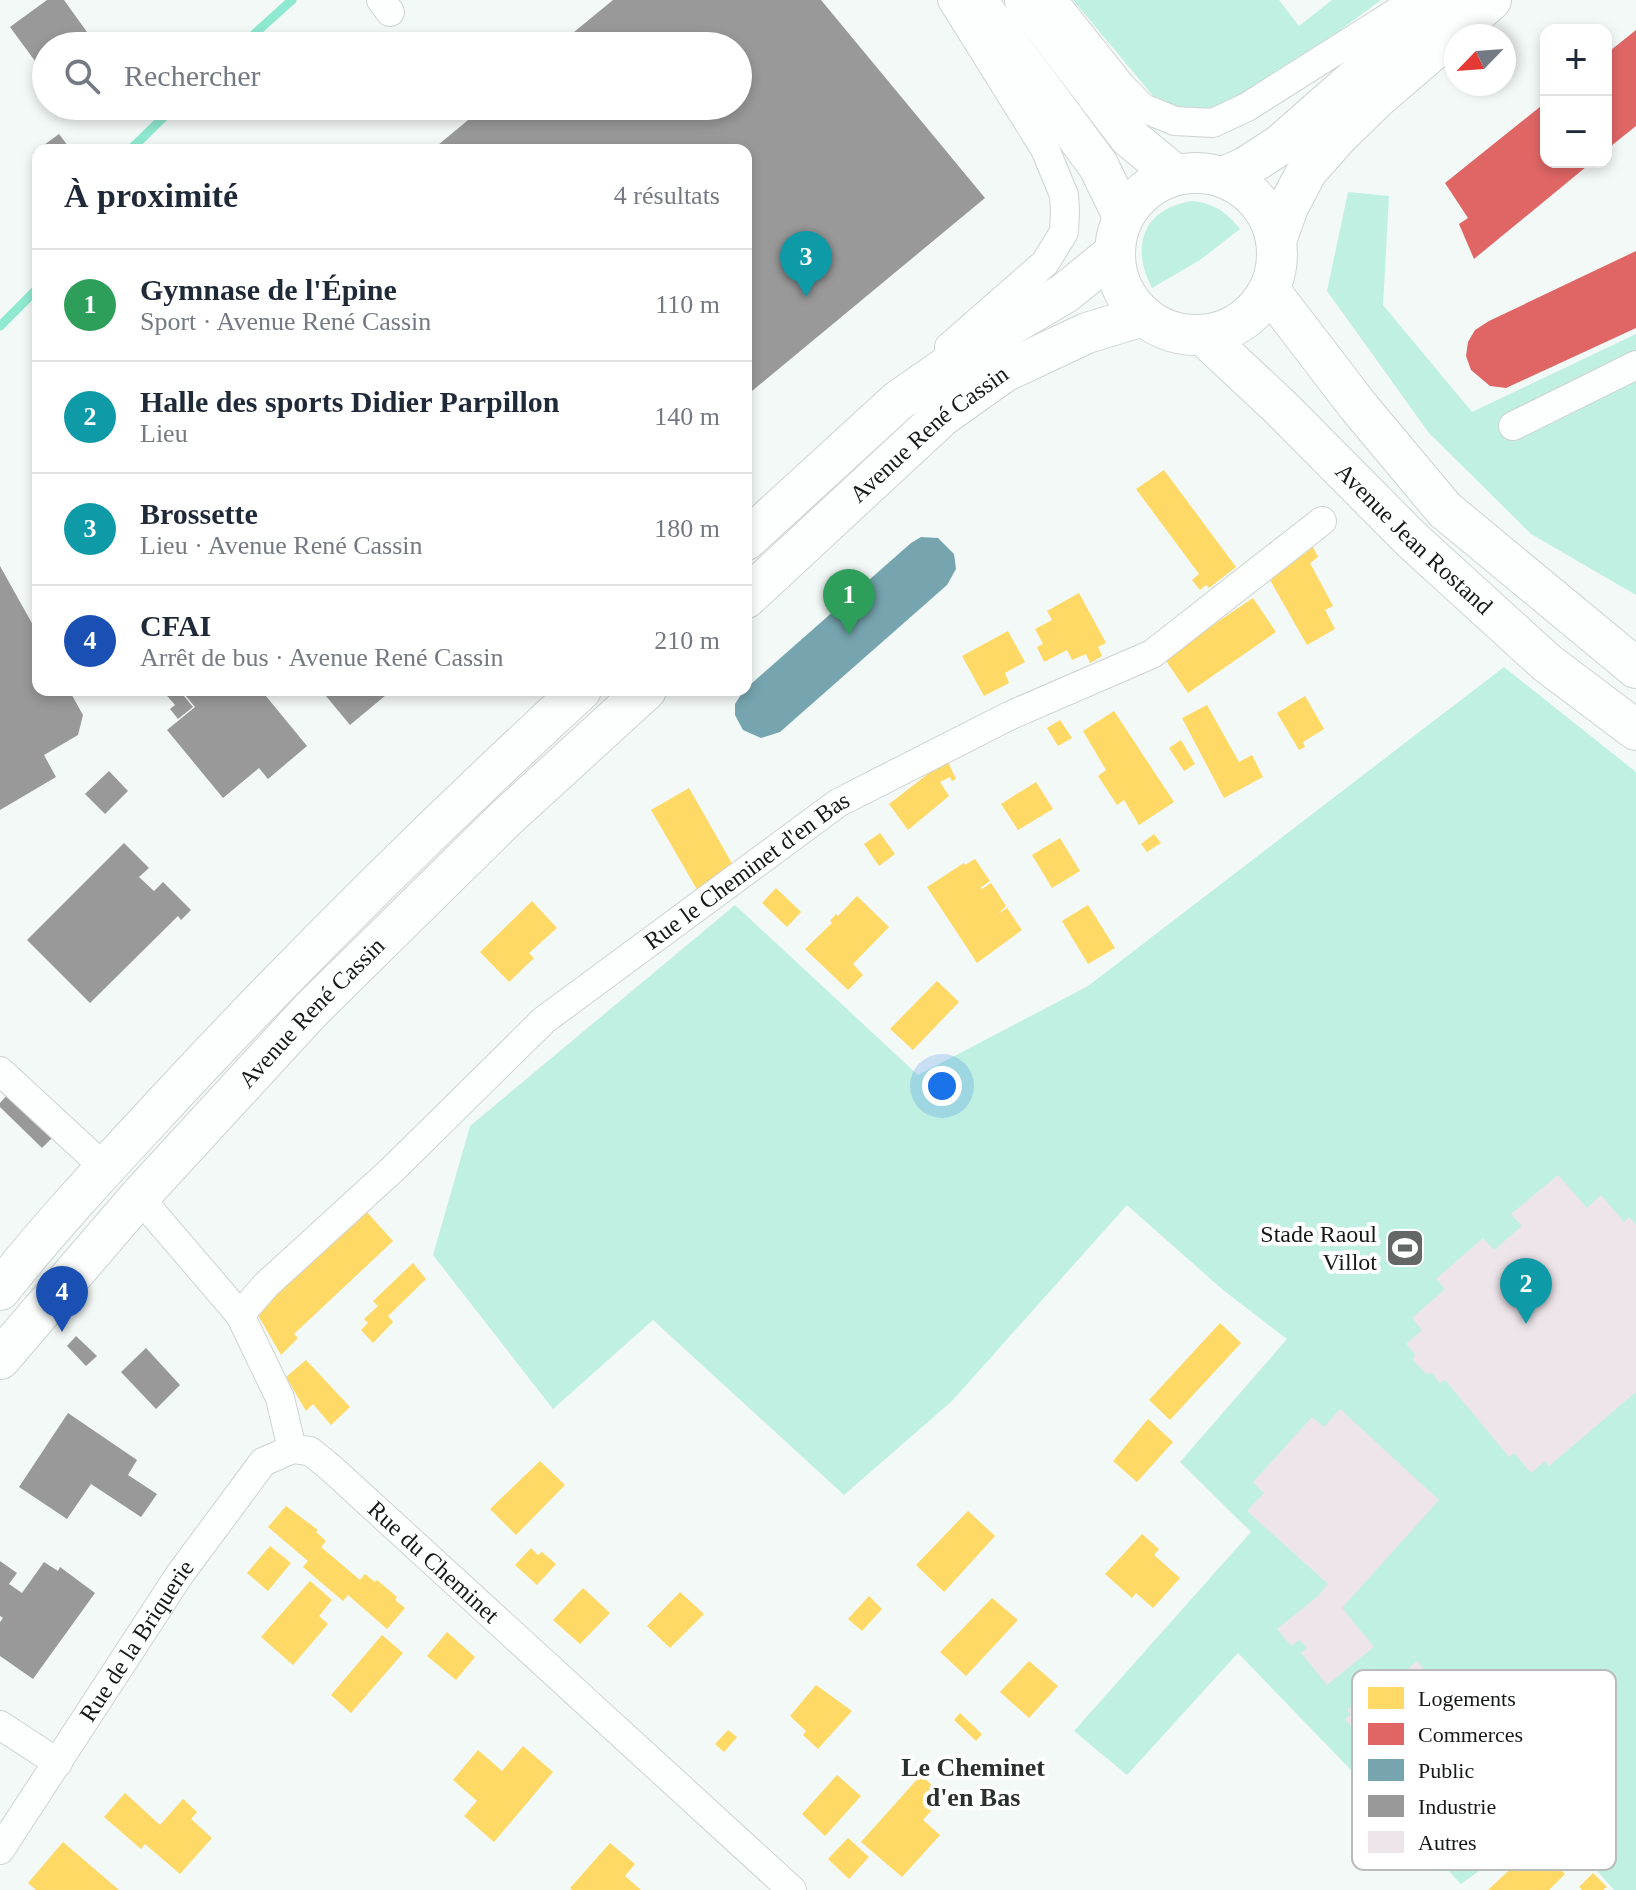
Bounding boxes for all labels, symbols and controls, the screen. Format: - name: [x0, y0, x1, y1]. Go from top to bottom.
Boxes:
- north arrow: [1444, 24, 1516, 96]
- map controls: [1540, 24, 1612, 168]
- button: +: [1540, 24, 1612, 96]
- search box: [32, 32, 752, 120]
- icon: search: [60, 54, 104, 98]
- text: Rechercher: [124, 59, 261, 92]
- button: −: [1540, 96, 1612, 168]
- text: À proximité: [64, 177, 238, 214]
- text: 4 résultats: [614, 181, 720, 210]
- pin: 3: [780, 231, 832, 297]
- text: Gymnase de l'Épine: [140, 273, 397, 306]
- text: 1: [84, 290, 97, 319]
- text: 110 m: [655, 290, 720, 319]
- text: Sport · Avenue René Cassin: [140, 307, 431, 336]
- street label: Avenue René Cassin: [845, 360, 1013, 508]
- text: Halle des sports Didier Parpillon: [140, 385, 559, 418]
- text: 2: [84, 402, 97, 431]
- text: 140 m: [654, 402, 720, 431]
- text: Lieu: [140, 419, 188, 448]
- street label: Avenue Jean Rostand: [1331, 458, 1497, 619]
- text: Brossette: [140, 497, 258, 530]
- text: 3: [84, 514, 97, 543]
- text: 180 m: [654, 514, 720, 543]
- text: Lieu · Avenue René Cassin: [140, 531, 423, 560]
- pin: 1: [823, 569, 875, 635]
- text: CFAI: [140, 609, 211, 642]
- text: 4: [84, 626, 97, 655]
- text: 210 m: [654, 626, 720, 655]
- text: Arrêt de bus · Avenue René Cassin: [140, 643, 503, 672]
- street label: Rue le Cheminet d'en Bas: [639, 786, 854, 954]
- street label: Avenue René Cassin: [233, 932, 390, 1093]
- your location: [922, 1066, 962, 1106]
- place label: Stade Raoul Villot: [1260, 1221, 1377, 1275]
- sports icon: Stade Raoul Villot: [1384, 1227, 1426, 1269]
- pin: 2: [1500, 1258, 1552, 1324]
- pin: 4: [36, 1266, 88, 1332]
- street label: Rue du Cheminet: [363, 1496, 505, 1628]
- street label: Rue de la Briquerie: [75, 1555, 199, 1726]
- legend: [1352, 1670, 1616, 1870]
- text: Logements: [1418, 1686, 1516, 1711]
- text: Commerces: [1418, 1722, 1523, 1747]
- district label: Le Cheminet d'en Bas: [901, 1753, 1045, 1812]
- text: Public: [1418, 1758, 1474, 1783]
- text: Industrie: [1418, 1794, 1496, 1819]
- text: Autres: [1418, 1830, 1477, 1855]

